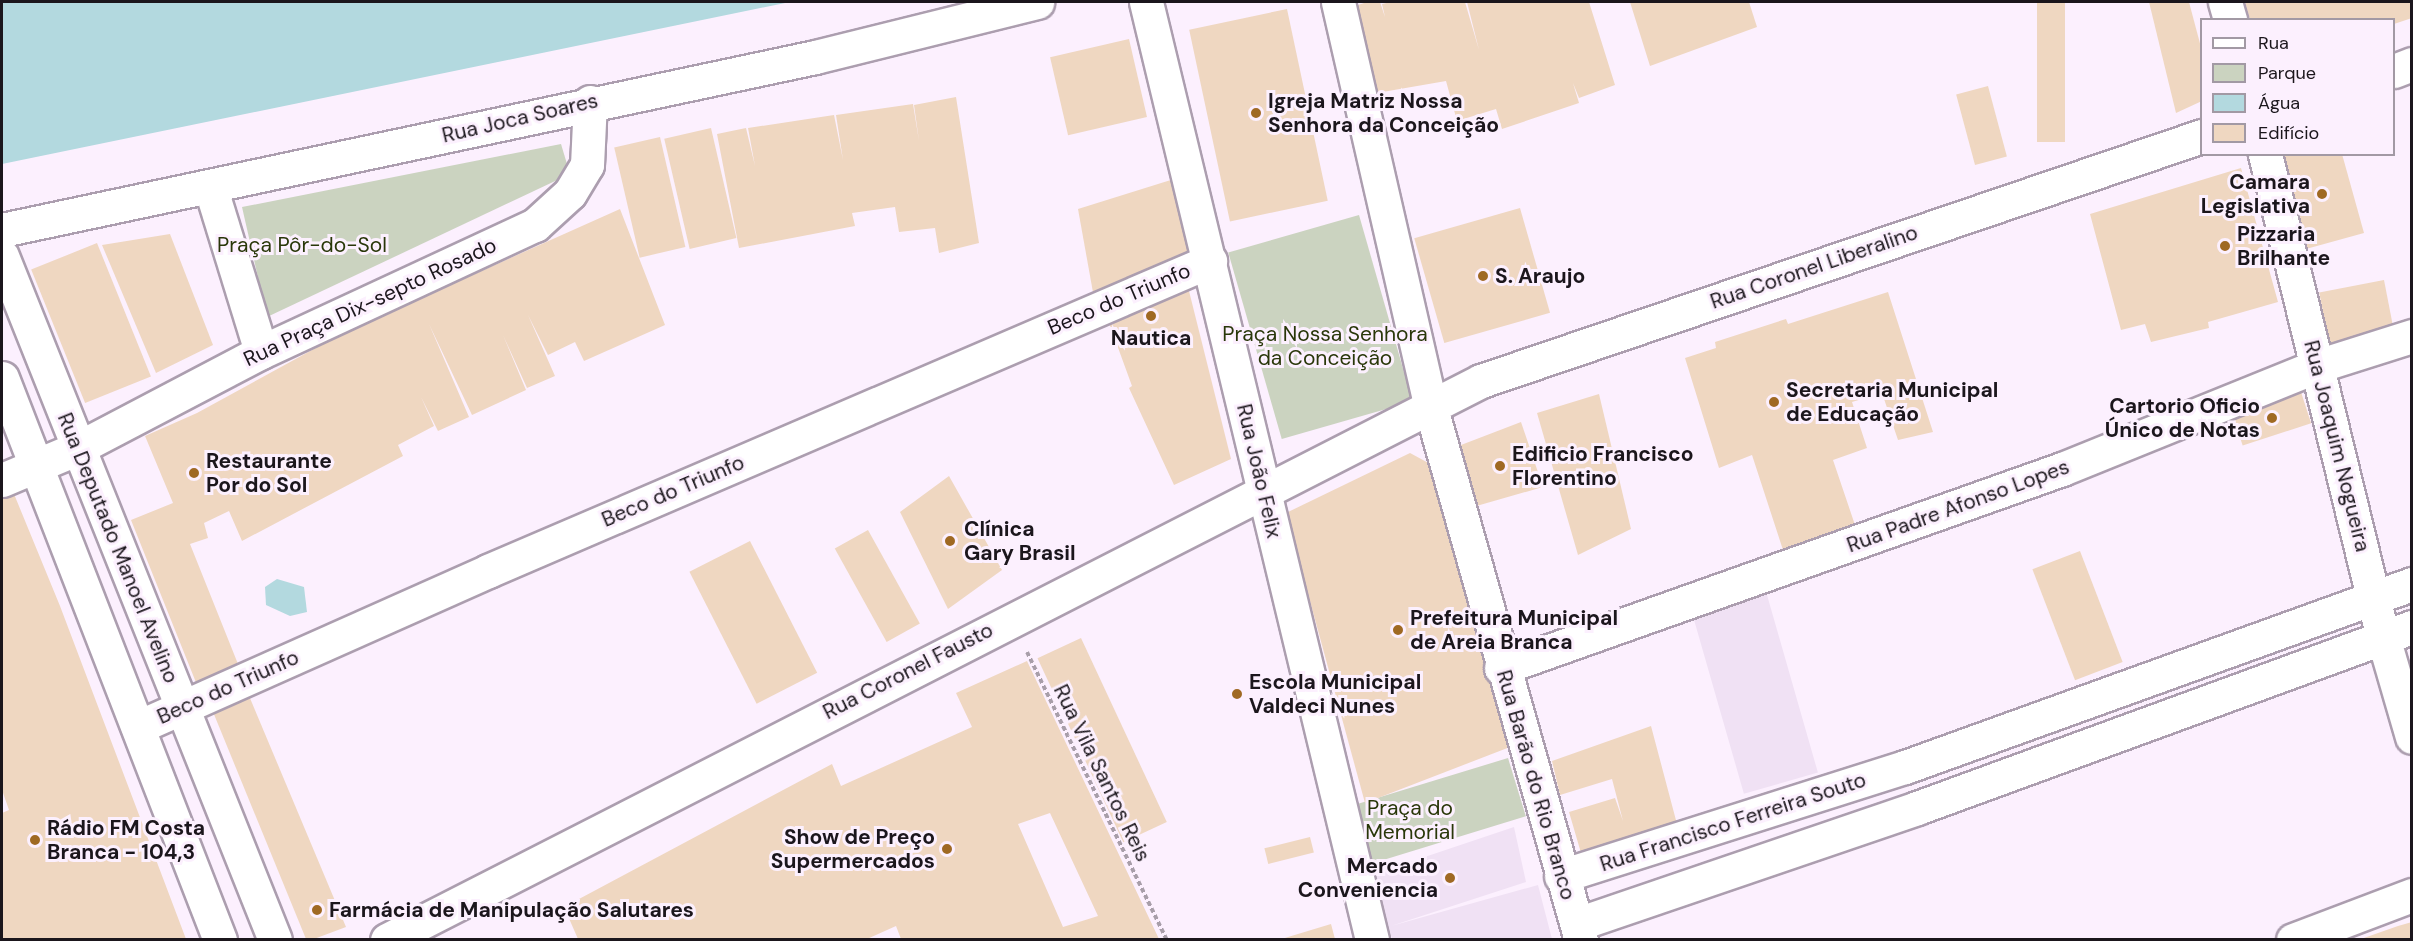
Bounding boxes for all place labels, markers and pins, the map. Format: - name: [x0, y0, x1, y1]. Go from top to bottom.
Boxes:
- place label: Igreja Matriz Nossa Senhora da Conceição: [1268, 88, 1499, 138]
- marker: Igreja Matriz Nossa Senhora da Conceição: [1249, 106, 1263, 120]
- place label: Camara Legislativa: [2201, 169, 2310, 219]
- marker: Camara Legislativa: [2315, 187, 2329, 201]
- place label: Pizzaria Brilhante: [2237, 221, 2330, 271]
- marker: Pizzaria Brilhante: [2218, 239, 2232, 253]
- place label: S. Araujo: [1495, 263, 1585, 289]
- marker: S. Araujo: [1476, 269, 1490, 283]
- marker: Nautica: [1144, 309, 1158, 323]
- place label: Nautica: [1111, 325, 1191, 351]
- place label: Secretaria Municipal de Educação: [1786, 377, 1998, 427]
- place label: Cartorio Oficio Único de Notas: [2105, 393, 2260, 443]
- marker: Secretaria Municipal de Educação: [1767, 395, 1781, 409]
- marker: Cartorio Oficio Único de Notas: [2265, 411, 2279, 425]
- place label: Edificio Francisco Florentino: [1512, 441, 1694, 491]
- place label: Restaurante Por do Sol: [206, 448, 332, 498]
- marker: Edificio Francisco Florentino: [1493, 459, 1507, 473]
- marker: Restaurante Por do Sol: [187, 466, 201, 480]
- place label: Clínica Gary Brasil: [964, 516, 1076, 566]
- marker: Clínica Gary Brasil: [941, 532, 959, 550]
- place label: Prefeitura Municipal de Areia Branca: [1410, 605, 1618, 655]
- marker: Prefeitura Municipal de Areia Branca: [1391, 623, 1405, 637]
- place label: Escola Municipal Valdeci Nunes: [1249, 669, 1421, 719]
- marker: Escola Municipal Valdeci Nunes: [1230, 687, 1244, 701]
- place label: Rádio FM Costa Branca - 104,3: [47, 815, 205, 865]
- place label: Show de Preço Supermercados: [771, 824, 935, 874]
- marker: Rádio FM Costa Branca - 104,3: [28, 833, 42, 847]
- marker: Show de Preço Supermercados: [940, 842, 954, 856]
- place label: Mercado Conveniencia: [1298, 853, 1438, 903]
- marker: Mercado Conveniencia: [1443, 871, 1457, 885]
- place label: Farmácia de Manipulação Salutares: [329, 897, 694, 923]
- marker: Farmácia de Manipulação Salutares: [310, 903, 324, 917]

